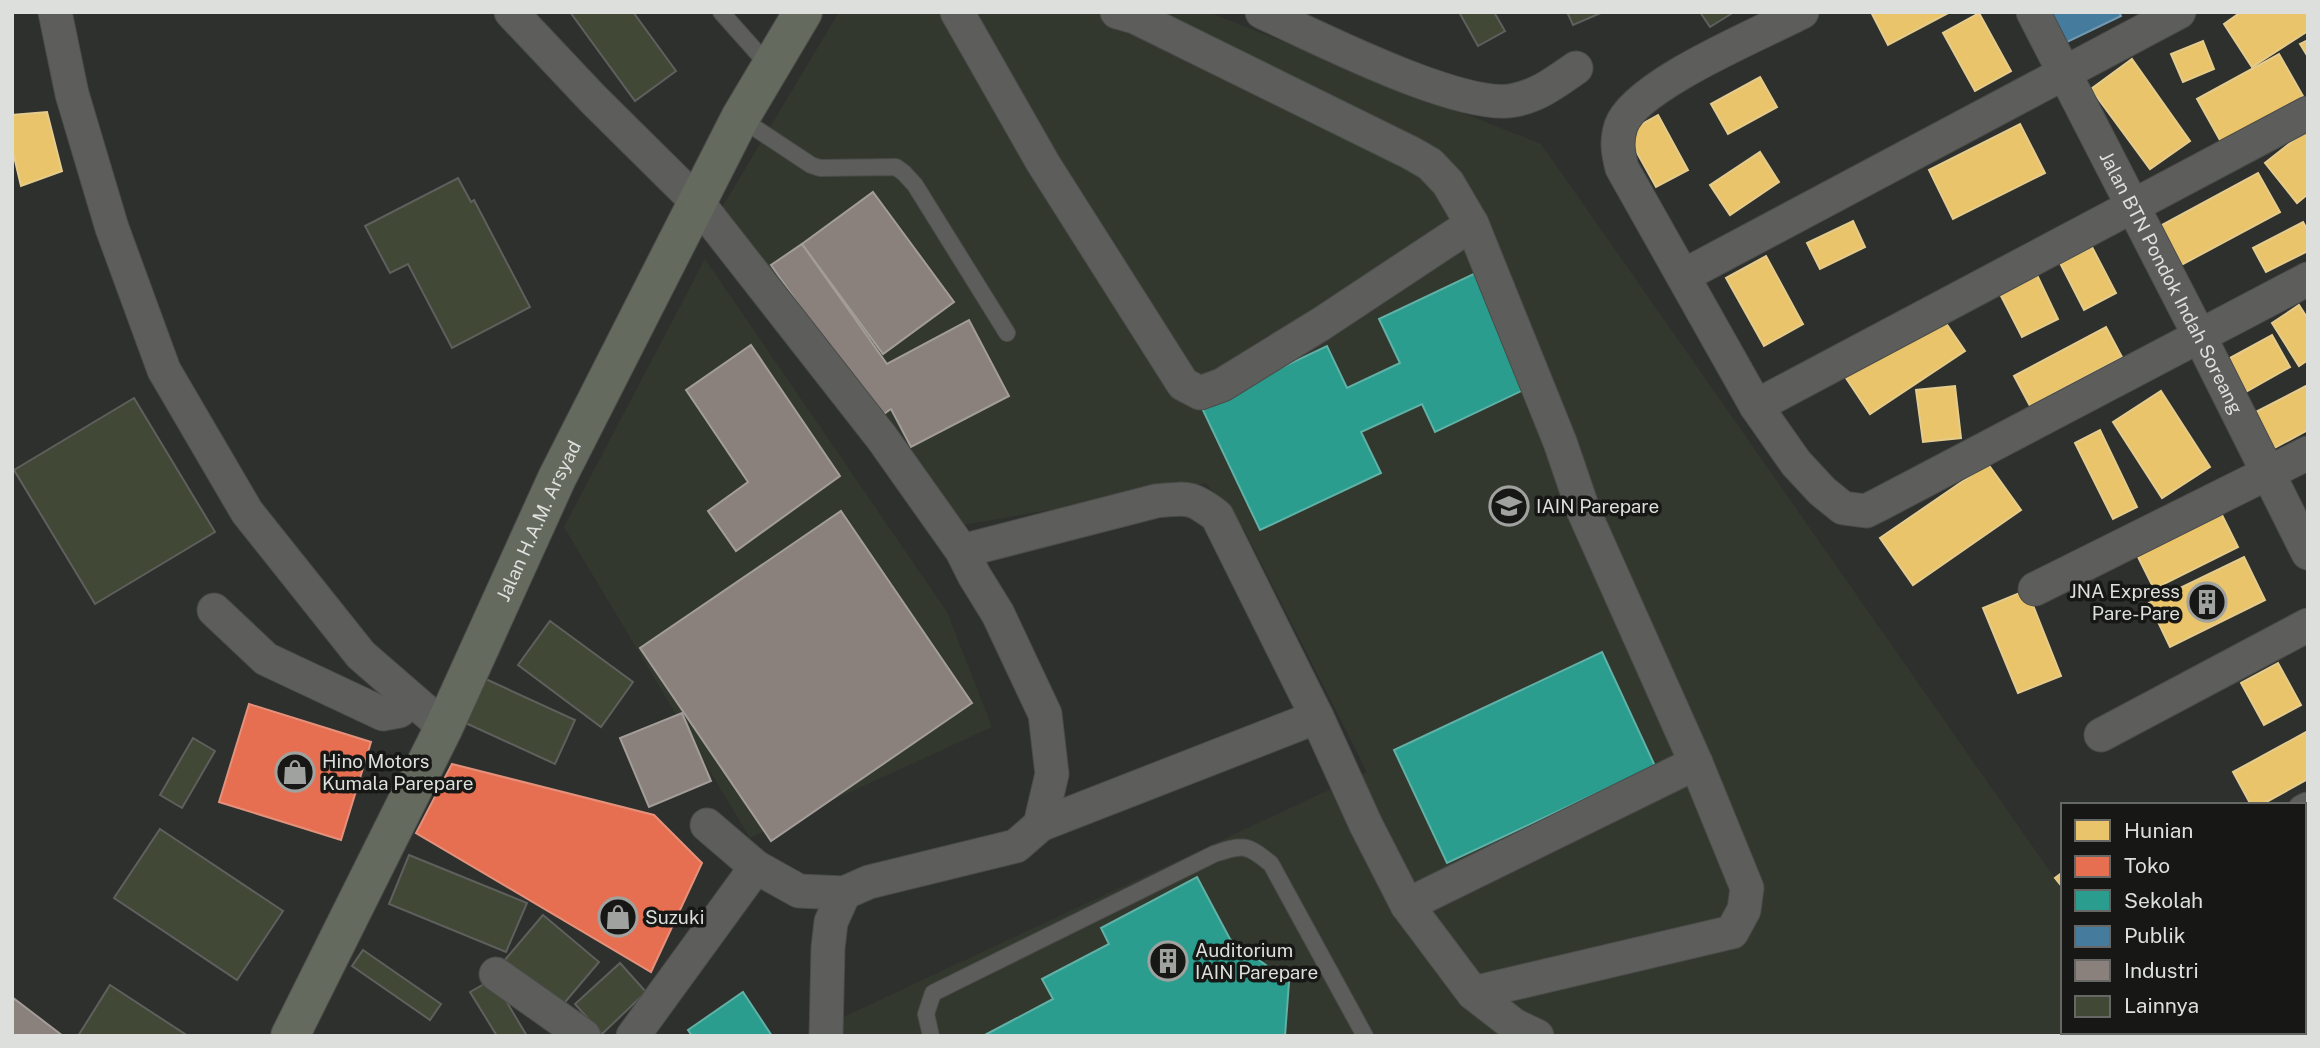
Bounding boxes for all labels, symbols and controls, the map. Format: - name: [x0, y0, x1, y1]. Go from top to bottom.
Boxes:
- street label: Jalan BTN Pondok Indah Soreang: [2095, 148, 2248, 418]
- street label: Jalan H.A.M. Arsyad: [492, 437, 585, 605]
- school or university icon: IAIN Parepare: [1488, 485, 1530, 527]
- place label: IAIN Parepare: [1536, 495, 1659, 517]
- place label: JNA Express Pare-Pare: [2069, 580, 2180, 624]
- building icon: JNA Express Pare-Pare: [2186, 581, 2228, 623]
- place label: Hino Motors Kumala Parepare: [322, 750, 473, 794]
- shop icon: Hino Motors Kumala Parepare: [274, 751, 316, 793]
- legend: [2061, 803, 2306, 1034]
- text: Hunian: [2124, 818, 2193, 843]
- text: Toko: [2124, 853, 2170, 878]
- text: Sekolah: [2124, 888, 2203, 913]
- shop icon: Suzuki: [597, 896, 639, 938]
- place label: Suzuki: [645, 906, 704, 928]
- text: Publik: [2124, 923, 2186, 948]
- place label: Auditorium IAIN Parepare: [1195, 939, 1318, 983]
- building icon: Auditorium IAIN Parepare: [1147, 940, 1189, 982]
- text: Industri: [2124, 958, 2199, 983]
- text: Lainnya: [2124, 993, 2199, 1018]

